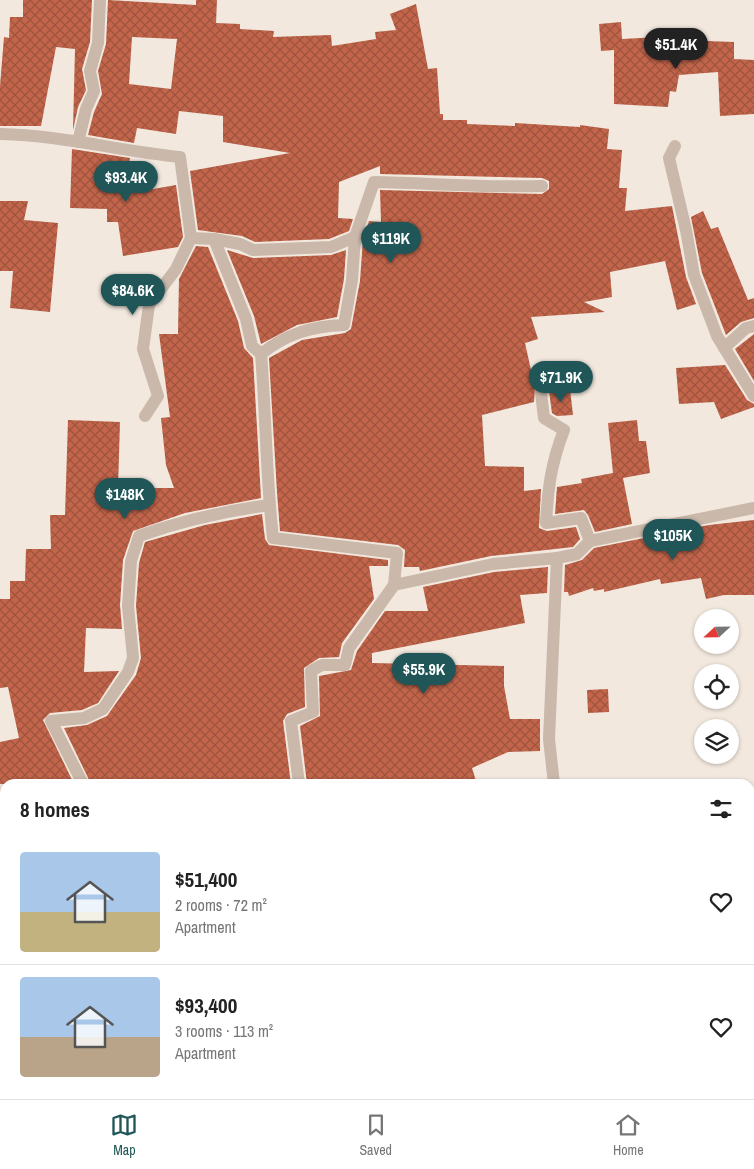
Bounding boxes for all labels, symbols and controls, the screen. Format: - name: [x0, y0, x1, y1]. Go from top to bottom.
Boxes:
- pin: $51.4K: [635, 28, 717, 70]
- text: $51.4K: [655, 33, 697, 55]
- pin: $93.4K: [85, 160, 167, 203]
- text: $93.4K: [105, 166, 147, 188]
- pin: $119K: [356, 222, 426, 264]
- text: $119K: [372, 227, 410, 249]
- pin: $84.6K: [92, 274, 174, 316]
- text: $84.6K: [112, 279, 154, 301]
- pin: $71.9K: [520, 360, 602, 403]
- text: $71.9K: [540, 366, 582, 388]
- pin: $148K: [90, 478, 160, 520]
- text: $148K: [106, 483, 144, 505]
- pin: $105K: [638, 518, 708, 561]
- text: $105K: [654, 524, 692, 546]
- north arrow: [694, 609, 739, 654]
- map controls: [694, 609, 739, 764]
- pin: $55.9K: [383, 652, 465, 695]
- text: $55.9K: [403, 658, 445, 680]
- button: locate: [694, 664, 739, 709]
- button: layers: [694, 719, 739, 764]
- text: 8 homes: [20, 795, 90, 824]
- icon: filters: [707, 795, 735, 823]
- text: $51,400: [175, 865, 237, 894]
- icon: home: [60, 872, 120, 932]
- icon: heart: [707, 888, 735, 916]
- text: 2 rooms · 72 m²: [175, 894, 267, 916]
- text: Apartment: [175, 916, 236, 938]
- text: $93,400: [175, 991, 237, 1020]
- icon: home: [60, 997, 120, 1057]
- icon: heart: [707, 1013, 735, 1041]
- text: 3 rooms · 113 m²: [175, 1020, 273, 1042]
- text: Apartment: [175, 1042, 236, 1064]
- tab: Map: [110, 1111, 138, 1159]
- tab: Saved: [359, 1111, 392, 1159]
- tab: Home: [613, 1111, 644, 1159]

